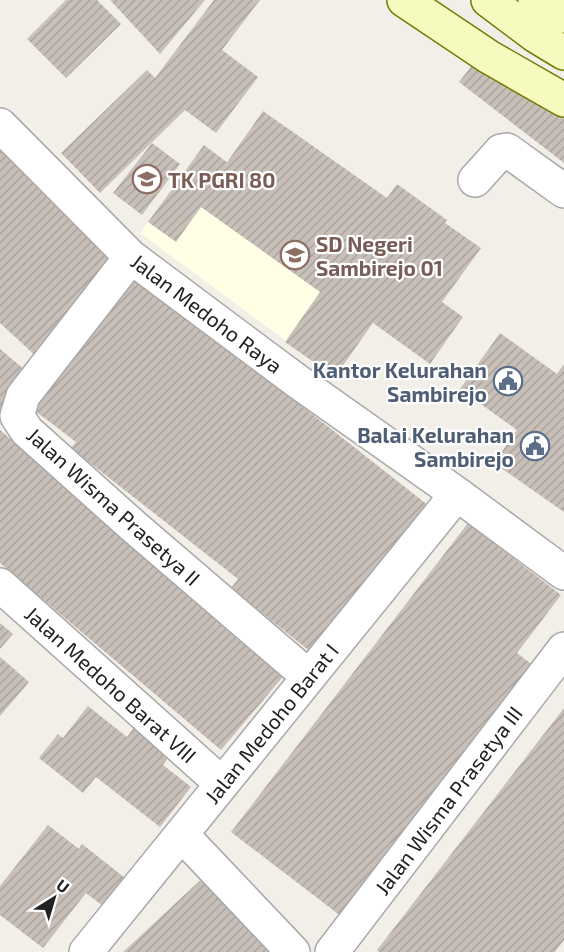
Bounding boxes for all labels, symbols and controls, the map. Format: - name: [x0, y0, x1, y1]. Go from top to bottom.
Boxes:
- school or university icon: TK PGRI 80: [131, 163, 163, 195]
- place label: TK PGRI 80: [168, 167, 275, 192]
- place label: SD Negeri Sambirejo 01: [316, 231, 443, 280]
- school or university icon: SD Negeri Sambirejo 01: [279, 239, 311, 271]
- street label: Jalan Medoho Raya: [126, 248, 288, 378]
- place label: Kantor Kelurahan Sambirejo: [313, 357, 487, 406]
- public building icon: Kantor Kelurahan Sambirejo: [492, 365, 524, 397]
- street label: Jalan Wisma Prasetya II: [22, 422, 206, 590]
- place label: Balai Kelurahan Sambirejo: [357, 422, 514, 471]
- public building icon: Balai Kelurahan Sambirejo: [519, 430, 551, 462]
- street label: Jalan Medoho Barat VIII: [20, 601, 202, 767]
- street label: Jalan Medoho Barat I: [199, 638, 343, 808]
- street label: Jalan Wisma Prasetya III: [369, 701, 527, 899]
- north arrow: [24, 868, 84, 928]
- text: U: [53, 875, 73, 897]

